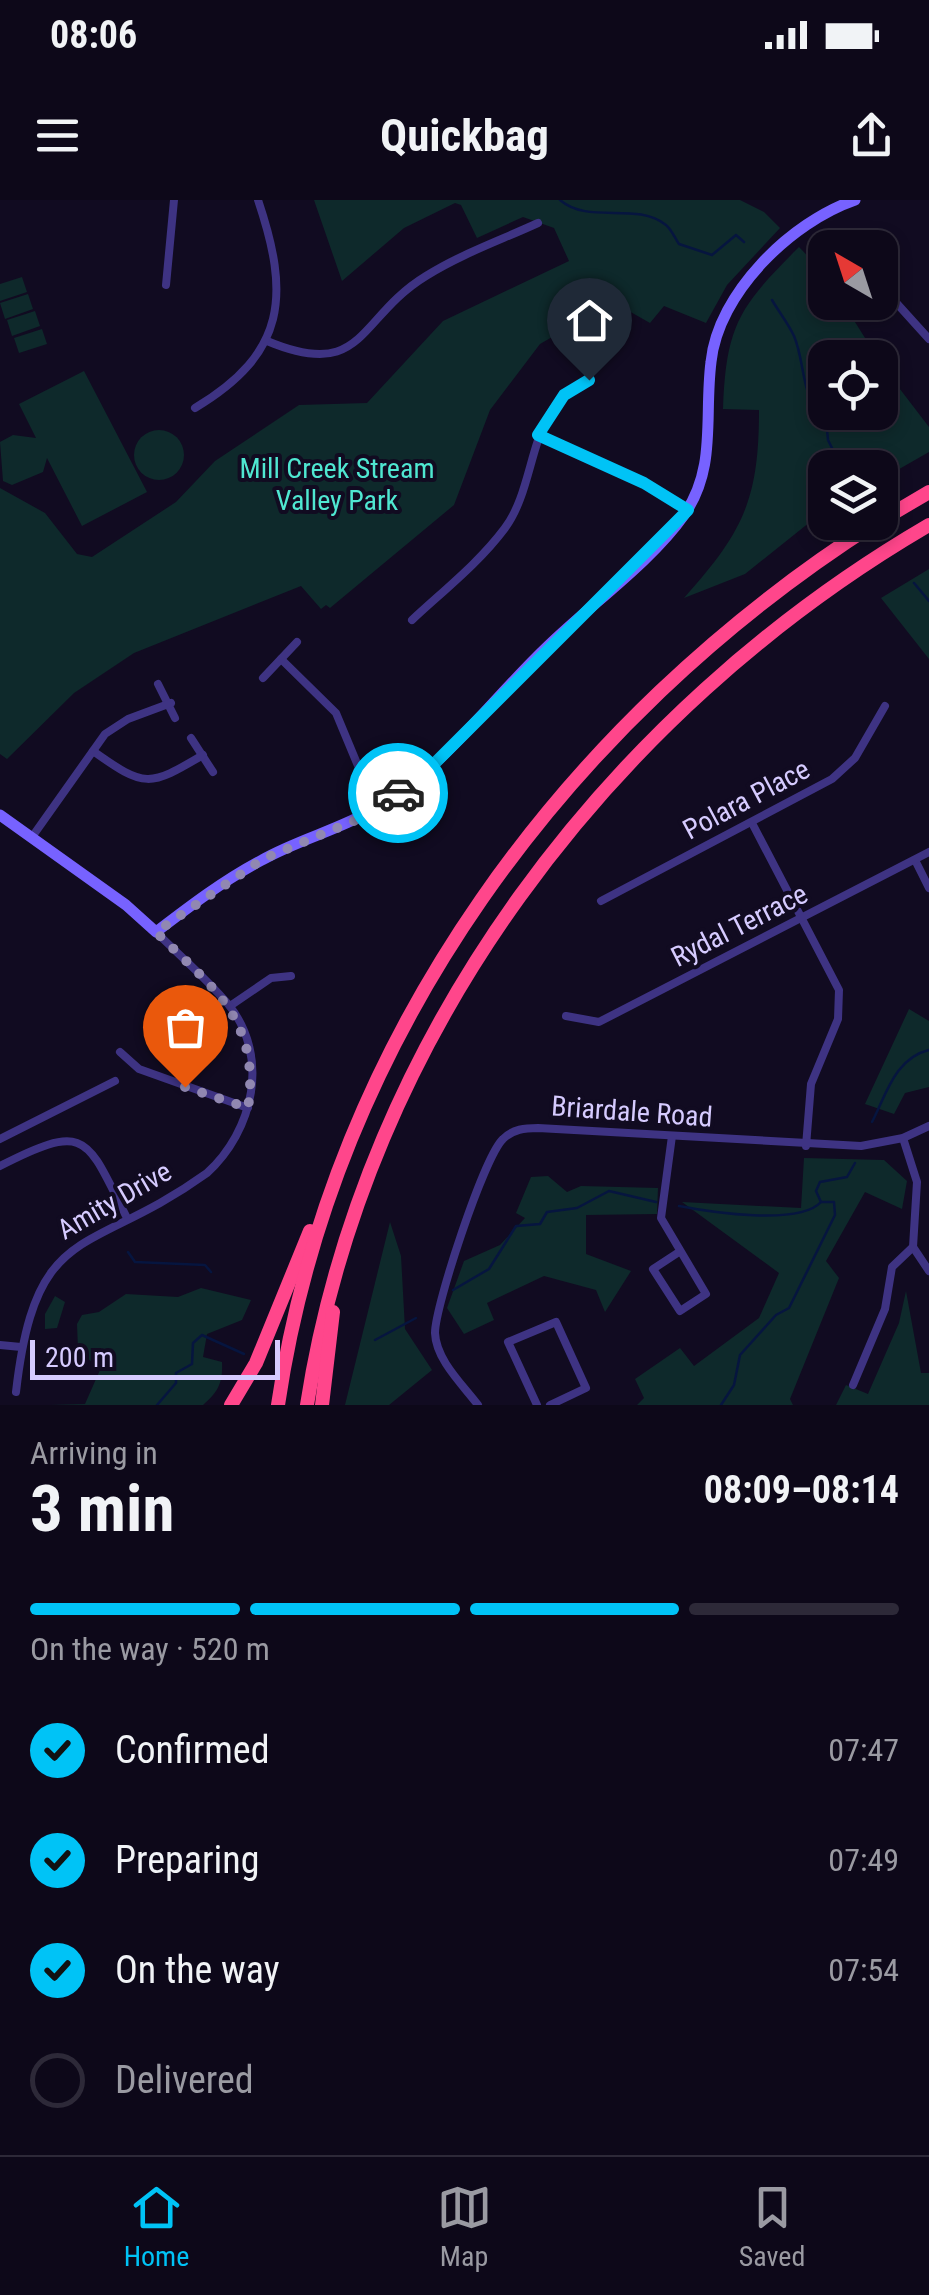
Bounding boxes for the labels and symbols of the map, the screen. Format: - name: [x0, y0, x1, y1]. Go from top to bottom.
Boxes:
- north arrow: [808, 230, 898, 320]
- pin: [547, 278, 632, 381]
- park label: Mill Creek Stream Valley Park: [240, 452, 435, 517]
- courier: [348, 743, 448, 843]
- street label: Polara Place: [677, 752, 815, 847]
- street label: Rydal Terrace: [666, 877, 813, 974]
- pin: [143, 985, 228, 1088]
- street label: Briardale Road: [550, 1089, 714, 1134]
- street label: Amity Drive: [51, 1155, 177, 1246]
- scale bar: [30, 1335, 280, 1380]

